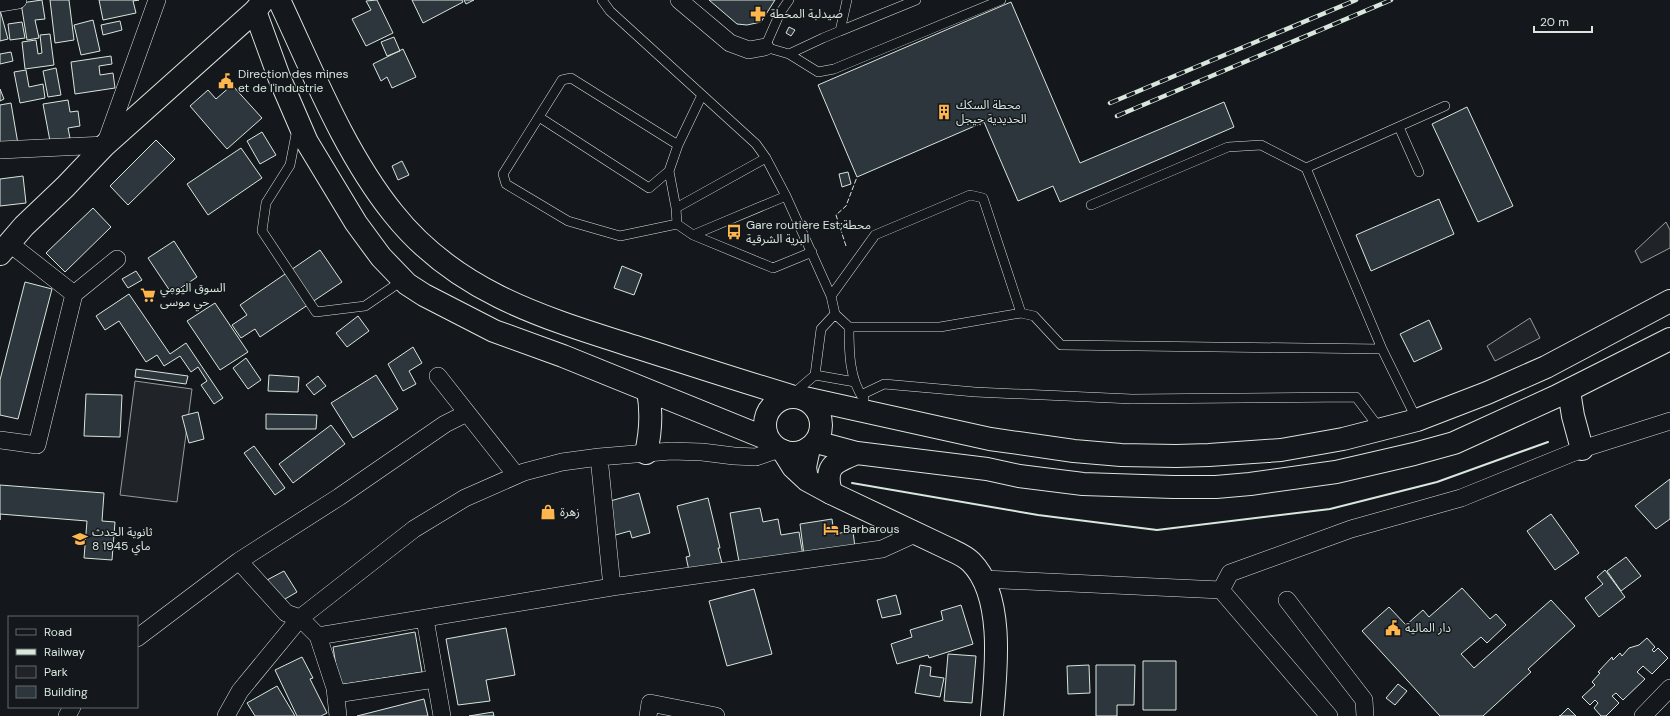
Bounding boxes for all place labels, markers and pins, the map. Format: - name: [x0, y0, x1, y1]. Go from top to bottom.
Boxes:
- pharmacy icon: صيدلبة المحطة: [749, 5, 767, 23]
- place label: صيدلبة المحطة: [770, 6, 843, 22]
- place label: Direction des mines et de l'industrie: [238, 66, 349, 96]
- public building icon: Direction des mines et de l'industrie: [217, 72, 235, 90]
- place label: محطة السكك الحديدية جيجل: [956, 97, 1027, 127]
- building icon: محطة السكك الحديدية جيجل: [935, 103, 953, 121]
- place label: Gare routière Est;محطة البرية الشرقية: [746, 217, 871, 247]
- bus stop icon: Gare routière Est;محطة البرية الشرقية: [725, 223, 743, 241]
- place label: السوق اليومي حي موسى: [160, 280, 226, 312]
- supermarket icon: السوق اليومي حي موسى: [139, 286, 157, 304]
- shop icon: زهرة: [539, 503, 557, 521]
- place label: زهرة: [560, 504, 580, 520]
- hotel icon: Barbarous: [822, 520, 840, 538]
- place label: Barbarous: [843, 521, 899, 537]
- place label: ثانوية الحدث 8 ماي 1945: [92, 524, 153, 556]
- school or university icon: ثانوية الحدث 8 ماي 1945: [71, 530, 89, 548]
- public building icon: دار المالية: [1384, 619, 1402, 637]
- place label: دار المالية: [1405, 620, 1451, 636]

